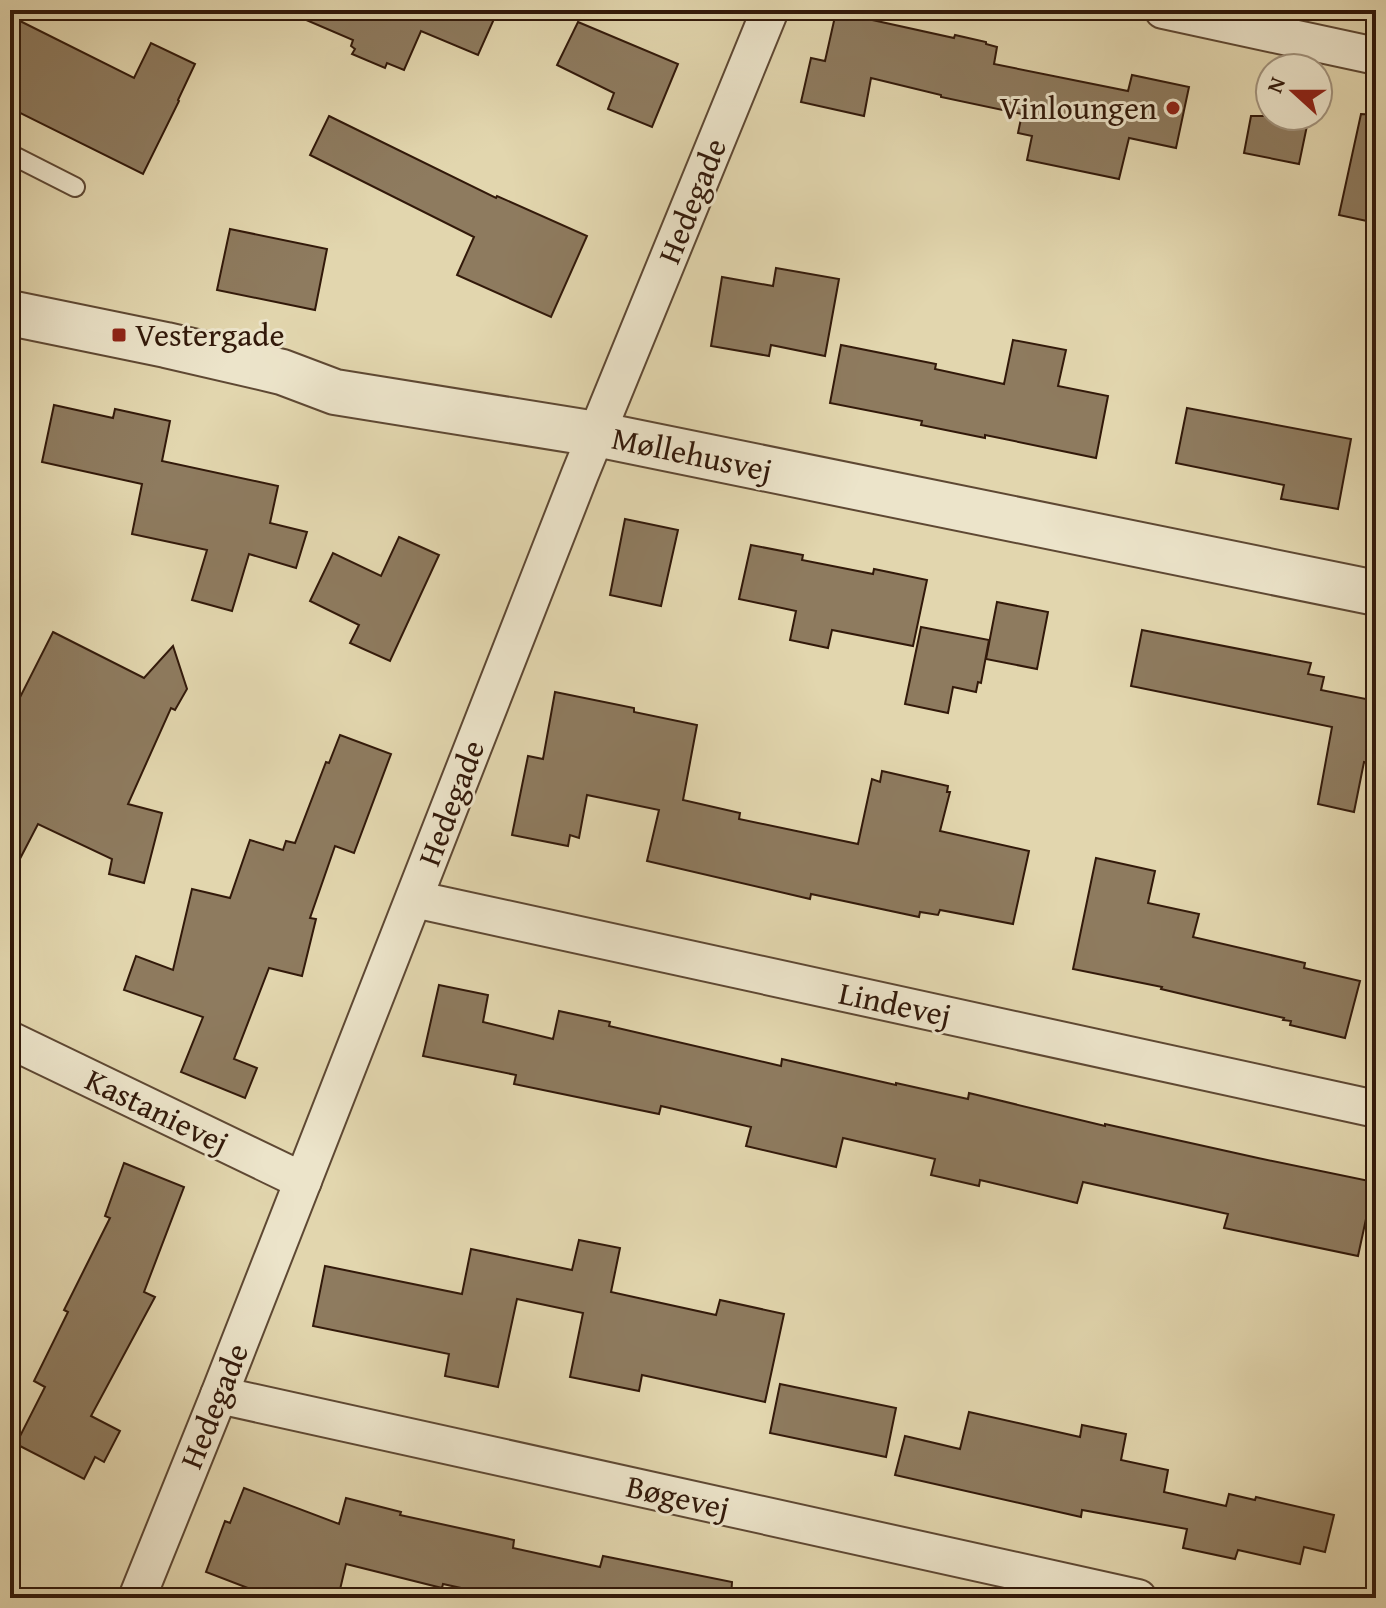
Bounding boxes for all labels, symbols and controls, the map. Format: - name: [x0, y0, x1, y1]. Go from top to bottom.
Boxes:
- north arrow: [1254, 52, 1334, 132]
- text: N: [1258, 72, 1293, 97]
- place label: Vinloungen: [1000, 84, 1157, 131]
- marker: Vinloungen: [1164, 99, 1182, 117]
- street label: Hedegade: [645, 131, 738, 271]
- place label: Vestergade: [135, 311, 284, 358]
- marker: Vestergade: [110, 326, 128, 344]
- street label: Møllehusvej: [608, 414, 776, 493]
- street label: Hedegade: [405, 733, 496, 873]
- street label: Lindevej: [835, 969, 955, 1038]
- street label: Kastanievej: [78, 1056, 237, 1165]
- street label: Hedegade: [167, 1336, 260, 1476]
- street label: Bøgevej: [622, 1462, 734, 1531]

